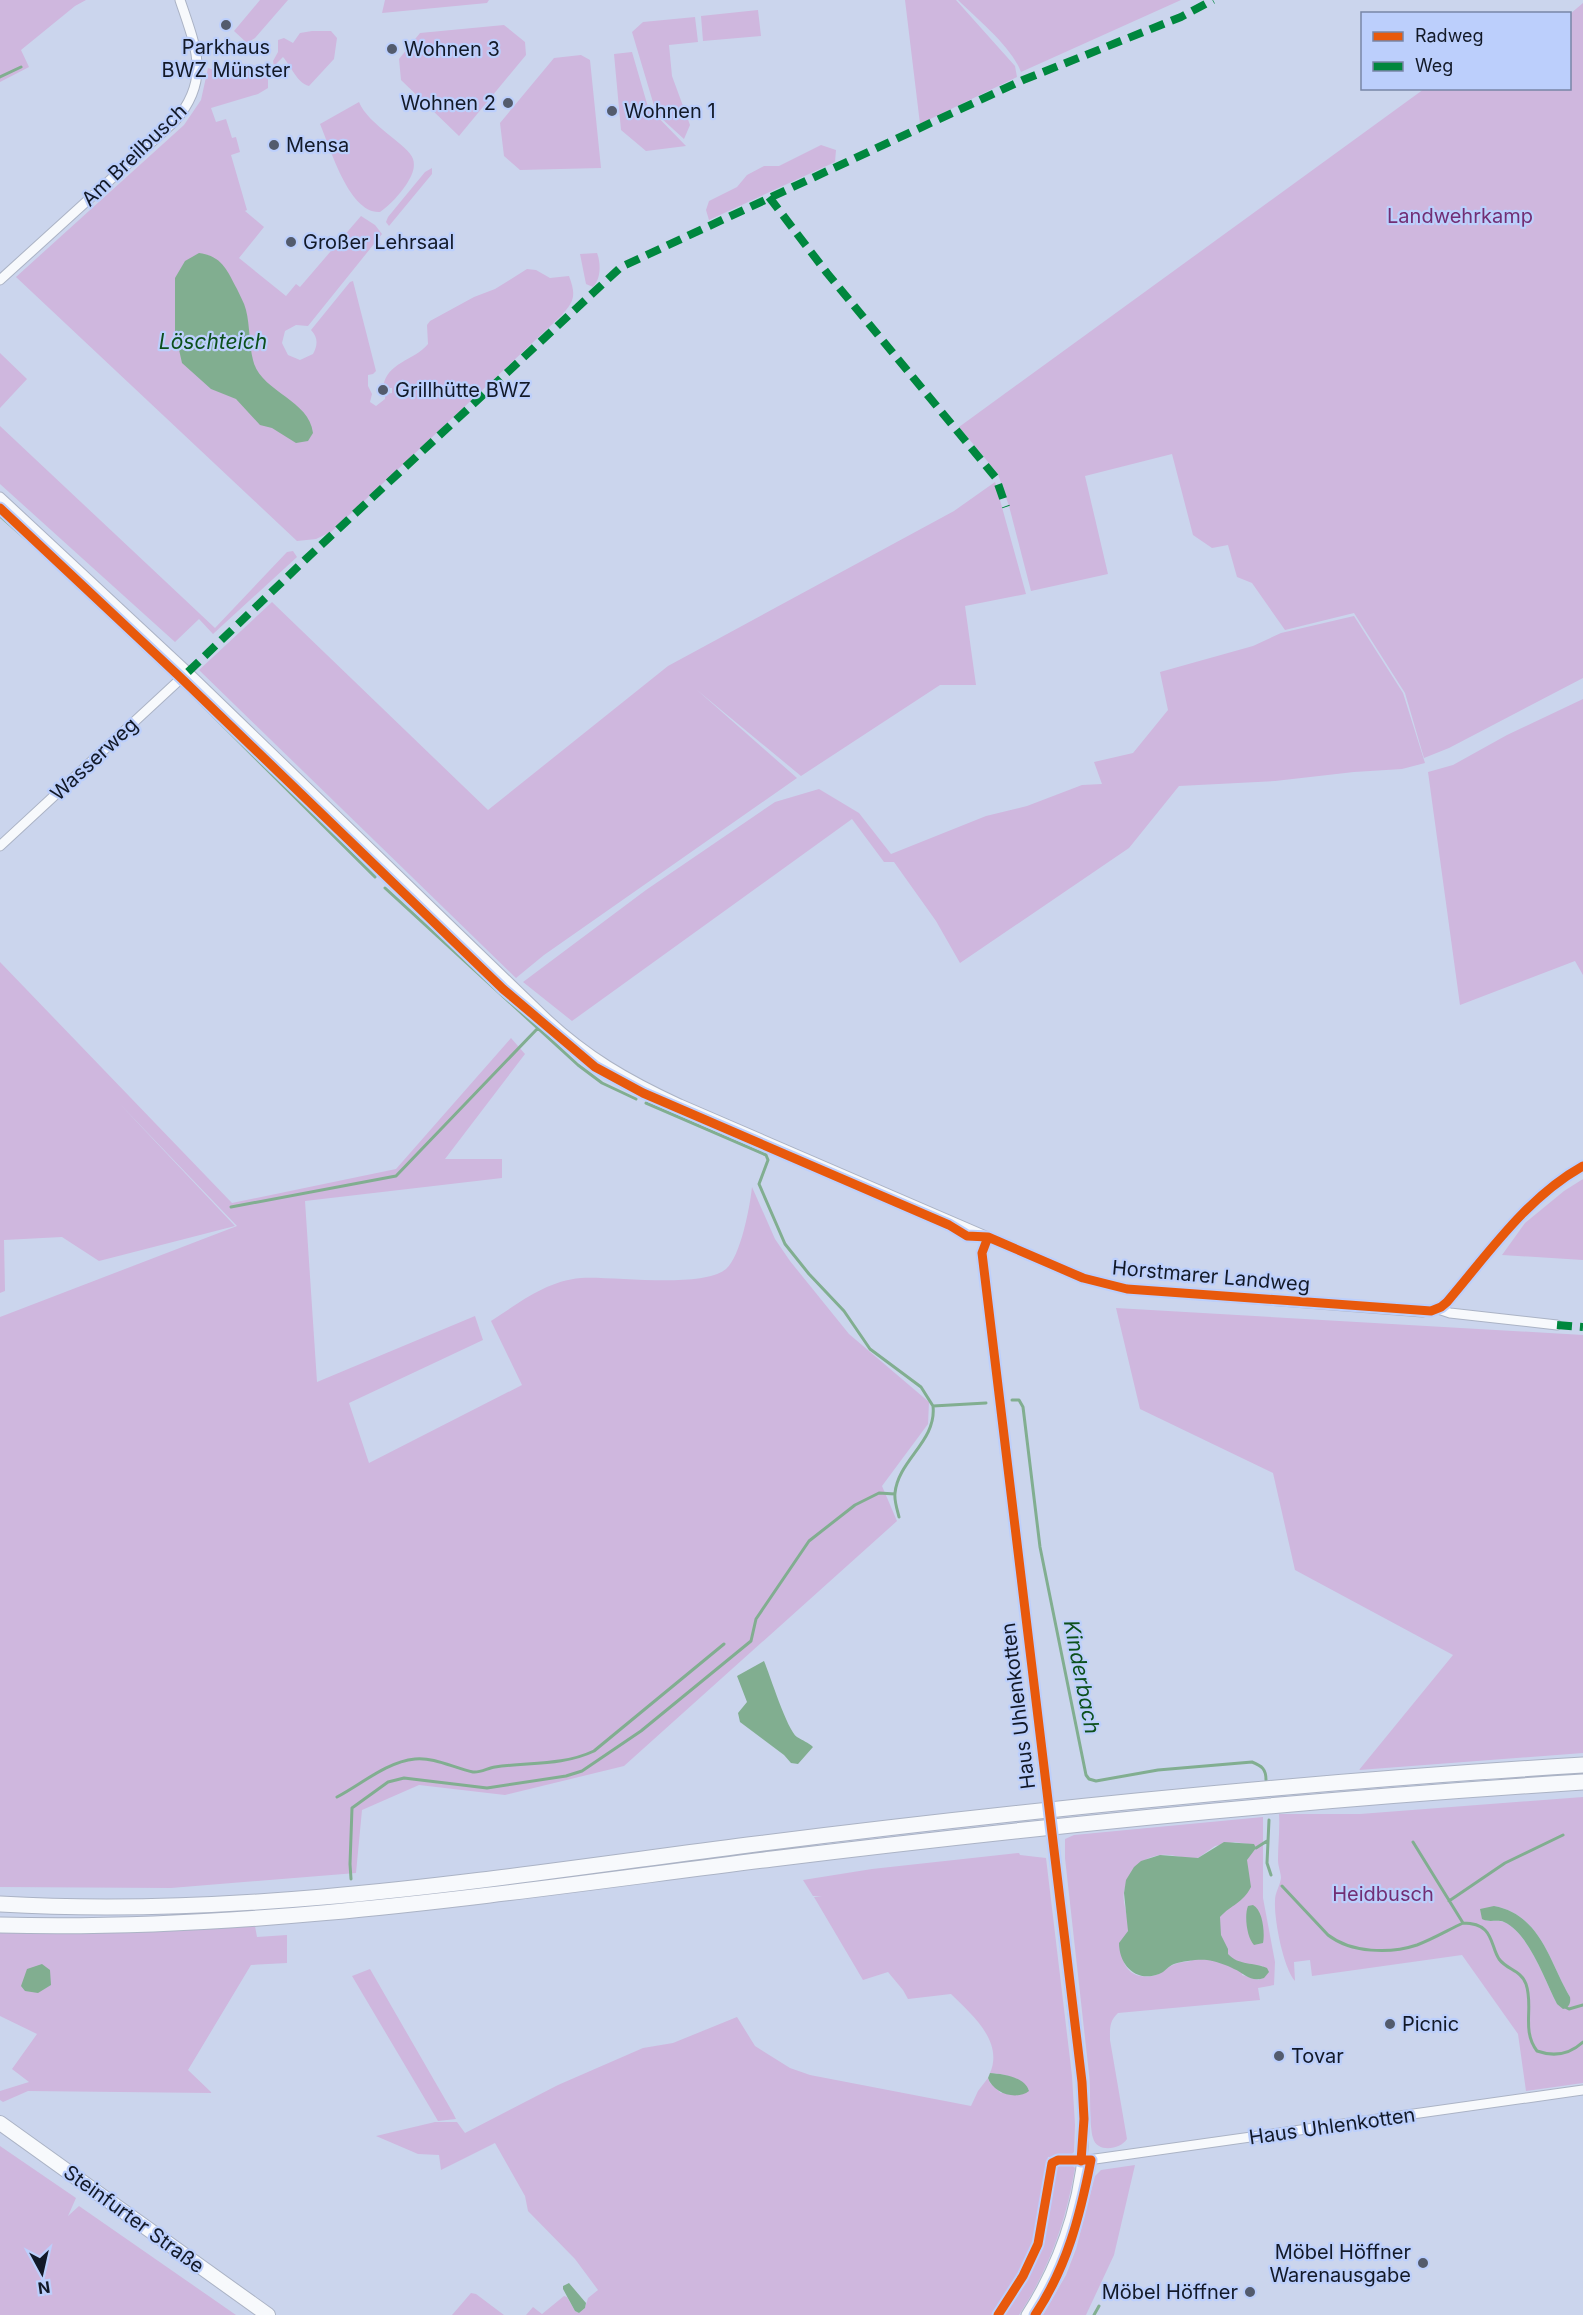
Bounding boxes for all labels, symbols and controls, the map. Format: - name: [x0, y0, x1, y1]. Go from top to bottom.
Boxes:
- legend: [1361, 12, 1571, 90]
- marker: Parkhaus BWZ Münster: [219, 18, 233, 32]
- text: Radweg: [1415, 25, 1484, 46]
- place label: Parkhaus BWZ Münster: [162, 35, 291, 82]
- place label: Wohnen 3: [404, 37, 500, 61]
- marker: Wohnen 3: [385, 42, 399, 56]
- text: Weg: [1415, 55, 1453, 76]
- place label: Wohnen 2: [400, 91, 496, 115]
- marker: Wohnen 2: [501, 96, 515, 110]
- street label: Am Breilbusch: [77, 99, 191, 211]
- place label: Wohnen 1: [624, 99, 716, 123]
- marker: Wohnen 1: [605, 104, 619, 118]
- place label: Mensa: [286, 133, 349, 157]
- marker: Mensa: [267, 138, 281, 152]
- park label: Landwehrkamp: [1387, 204, 1533, 228]
- place label: Großer Lehrsaal: [303, 230, 454, 254]
- marker: Großer Lehrsaal: [284, 235, 298, 249]
- water label: Löschteich: [159, 329, 267, 354]
- place label: Grillhütte BWZ: [395, 378, 531, 402]
- marker: Grillhütte BWZ: [376, 383, 390, 397]
- street label: Wasserweg: [45, 713, 143, 805]
- street label: Horstmarer Landweg: [1111, 1255, 1311, 1297]
- water label: Kinderbach: [1059, 1618, 1105, 1736]
- street label: Haus Uhlenkotten: [996, 1621, 1040, 1791]
- park label: Heidbusch: [1332, 1882, 1434, 1906]
- place label: Picnic: [1402, 2012, 1459, 2036]
- marker: Picnic: [1383, 2017, 1397, 2031]
- place label: Tovar: [1291, 2044, 1344, 2068]
- marker: Tovar: [1272, 2049, 1286, 2063]
- street label: Haus Uhlenkotten: [1247, 2102, 1417, 2150]
- street label: Steinfurter Straße: [59, 2160, 209, 2278]
- place label: Möbel Höffner Warenausgabe: [1269, 2240, 1411, 2287]
- north arrow: [12, 2243, 72, 2303]
- marker: Möbel Höffner Warenausgabe: [1416, 2256, 1430, 2270]
- text: N: [37, 2277, 52, 2299]
- place label: Möbel Höffner: [1102, 2280, 1238, 2304]
- marker: Möbel Höffner: [1243, 2285, 1257, 2299]

